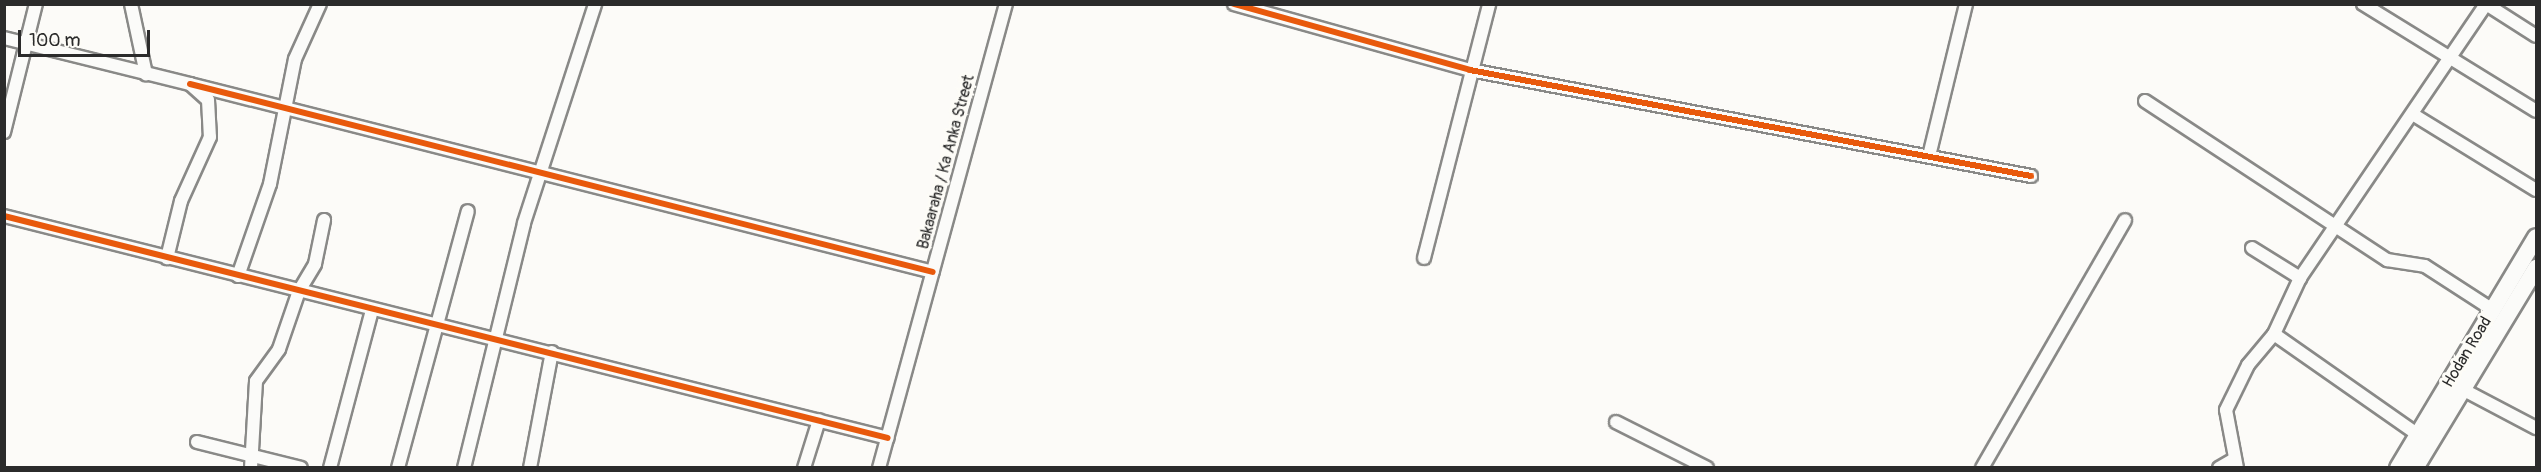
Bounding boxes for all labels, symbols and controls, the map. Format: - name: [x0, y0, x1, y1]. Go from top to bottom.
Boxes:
- scale bar: [21, 18, 153, 56]
- text: 100 m: [29, 29, 81, 52]
- street label: Bakaaraha / Ka Anka Street: [913, 73, 979, 251]
- street label: Hodan Road: [2438, 313, 2496, 391]

